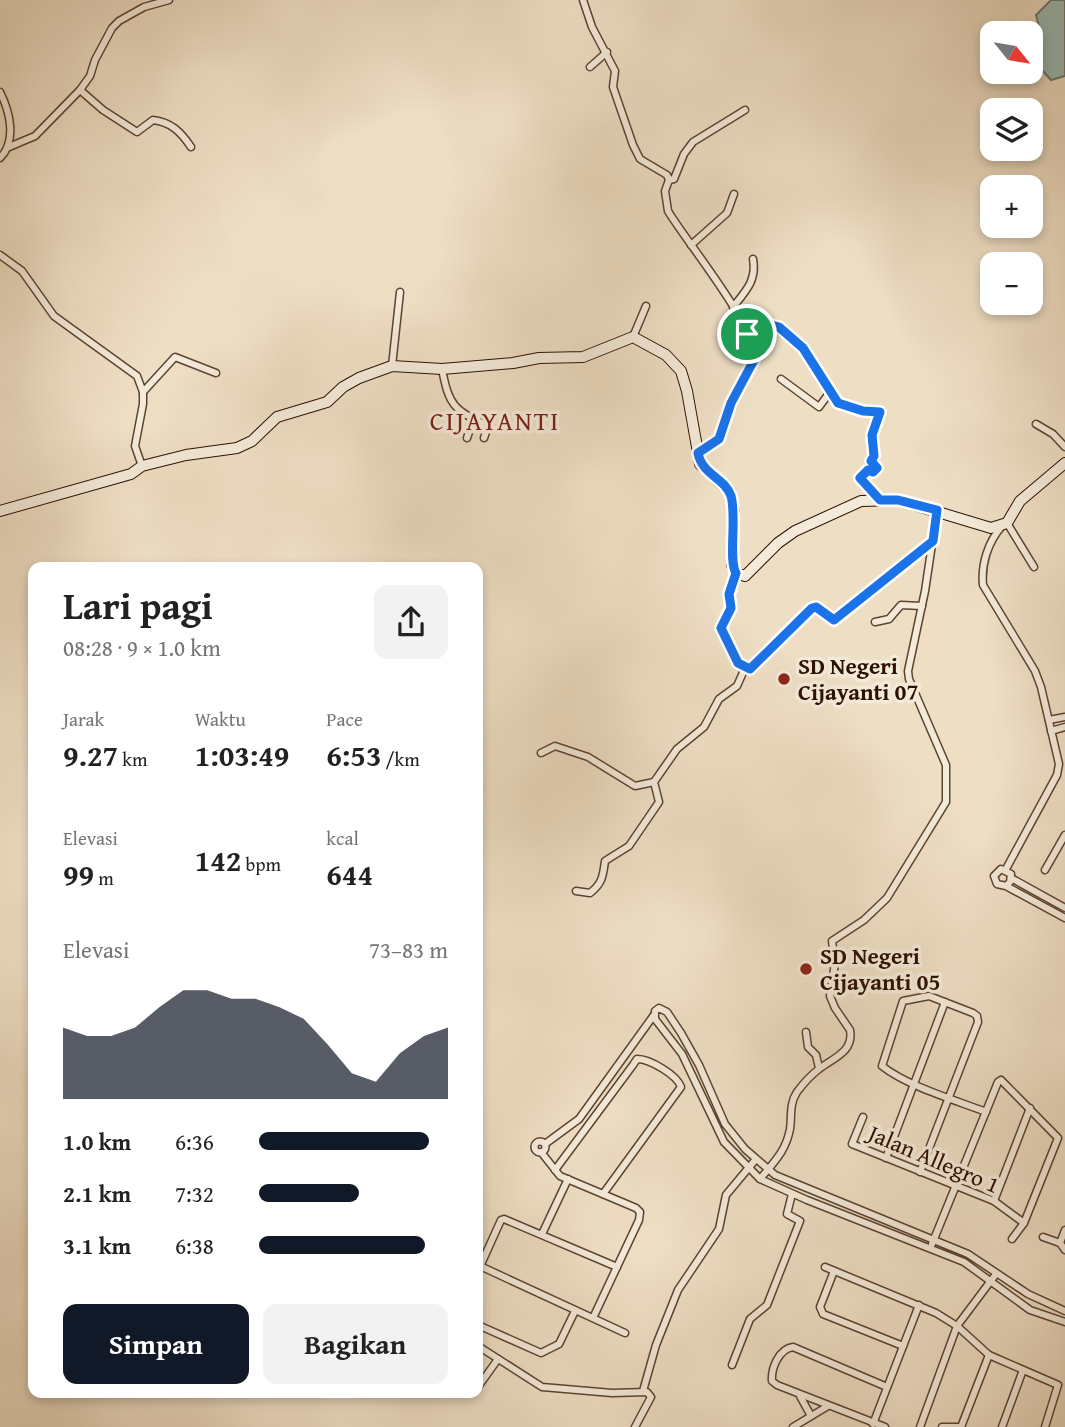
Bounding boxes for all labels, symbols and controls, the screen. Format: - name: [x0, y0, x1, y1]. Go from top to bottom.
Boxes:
- north arrow: [980, 21, 1043, 84]
- map controls: [980, 21, 1043, 315]
- button: layers: [980, 98, 1043, 161]
- button: +: [980, 175, 1043, 238]
- button: −: [980, 252, 1043, 315]
- pin: [717, 304, 777, 364]
- icon: arrive: [728, 315, 766, 353]
- district label: CIJAYANTI: [430, 401, 560, 440]
- text: Lari pagi: [63, 577, 213, 633]
- button: share: [374, 585, 448, 659]
- text: 08:28 · 9 × 1.0 km: [63, 631, 221, 664]
- place label: SD Negeri Cijayanti 07: [798, 649, 918, 708]
- marker: SD Negeri Cijayanti 07: [776, 671, 792, 687]
- text: Jarak: [63, 705, 104, 733]
- text: Waktu: [195, 705, 246, 733]
- text: Pace: [326, 705, 363, 733]
- text: 9.27: [63, 733, 118, 777]
- text: 1:03:49: [195, 733, 289, 777]
- text: 6:53: [326, 733, 381, 777]
- text: km: [118, 745, 147, 773]
- text: /km: [381, 745, 420, 773]
- text: Elevasi: [63, 824, 118, 852]
- text: kcal: [326, 824, 359, 852]
- text: 142: [195, 838, 241, 882]
- text: bpm: [241, 850, 281, 878]
- text: 99: [63, 852, 94, 896]
- text: 644: [326, 852, 373, 896]
- text: m: [94, 864, 114, 892]
- text: Elevasi: [63, 933, 129, 966]
- text: 73–83 m: [369, 933, 448, 966]
- place label: SD Negeri Cijayanti 05: [820, 939, 940, 998]
- marker: SD Negeri Cijayanti 05: [798, 961, 814, 977]
- street label: Jalan Allegro 1: [861, 1115, 1005, 1201]
- text: 1.0 km: [63, 1125, 131, 1158]
- text: 6:36: [175, 1125, 214, 1158]
- text: 2.1 km: [63, 1177, 131, 1210]
- text: 7:32: [175, 1177, 214, 1210]
- text: 3.1 km: [63, 1229, 131, 1262]
- text: 6:38: [175, 1229, 214, 1262]
- button: Simpan: [63, 1304, 249, 1384]
- button: Bagikan: [263, 1304, 448, 1384]

